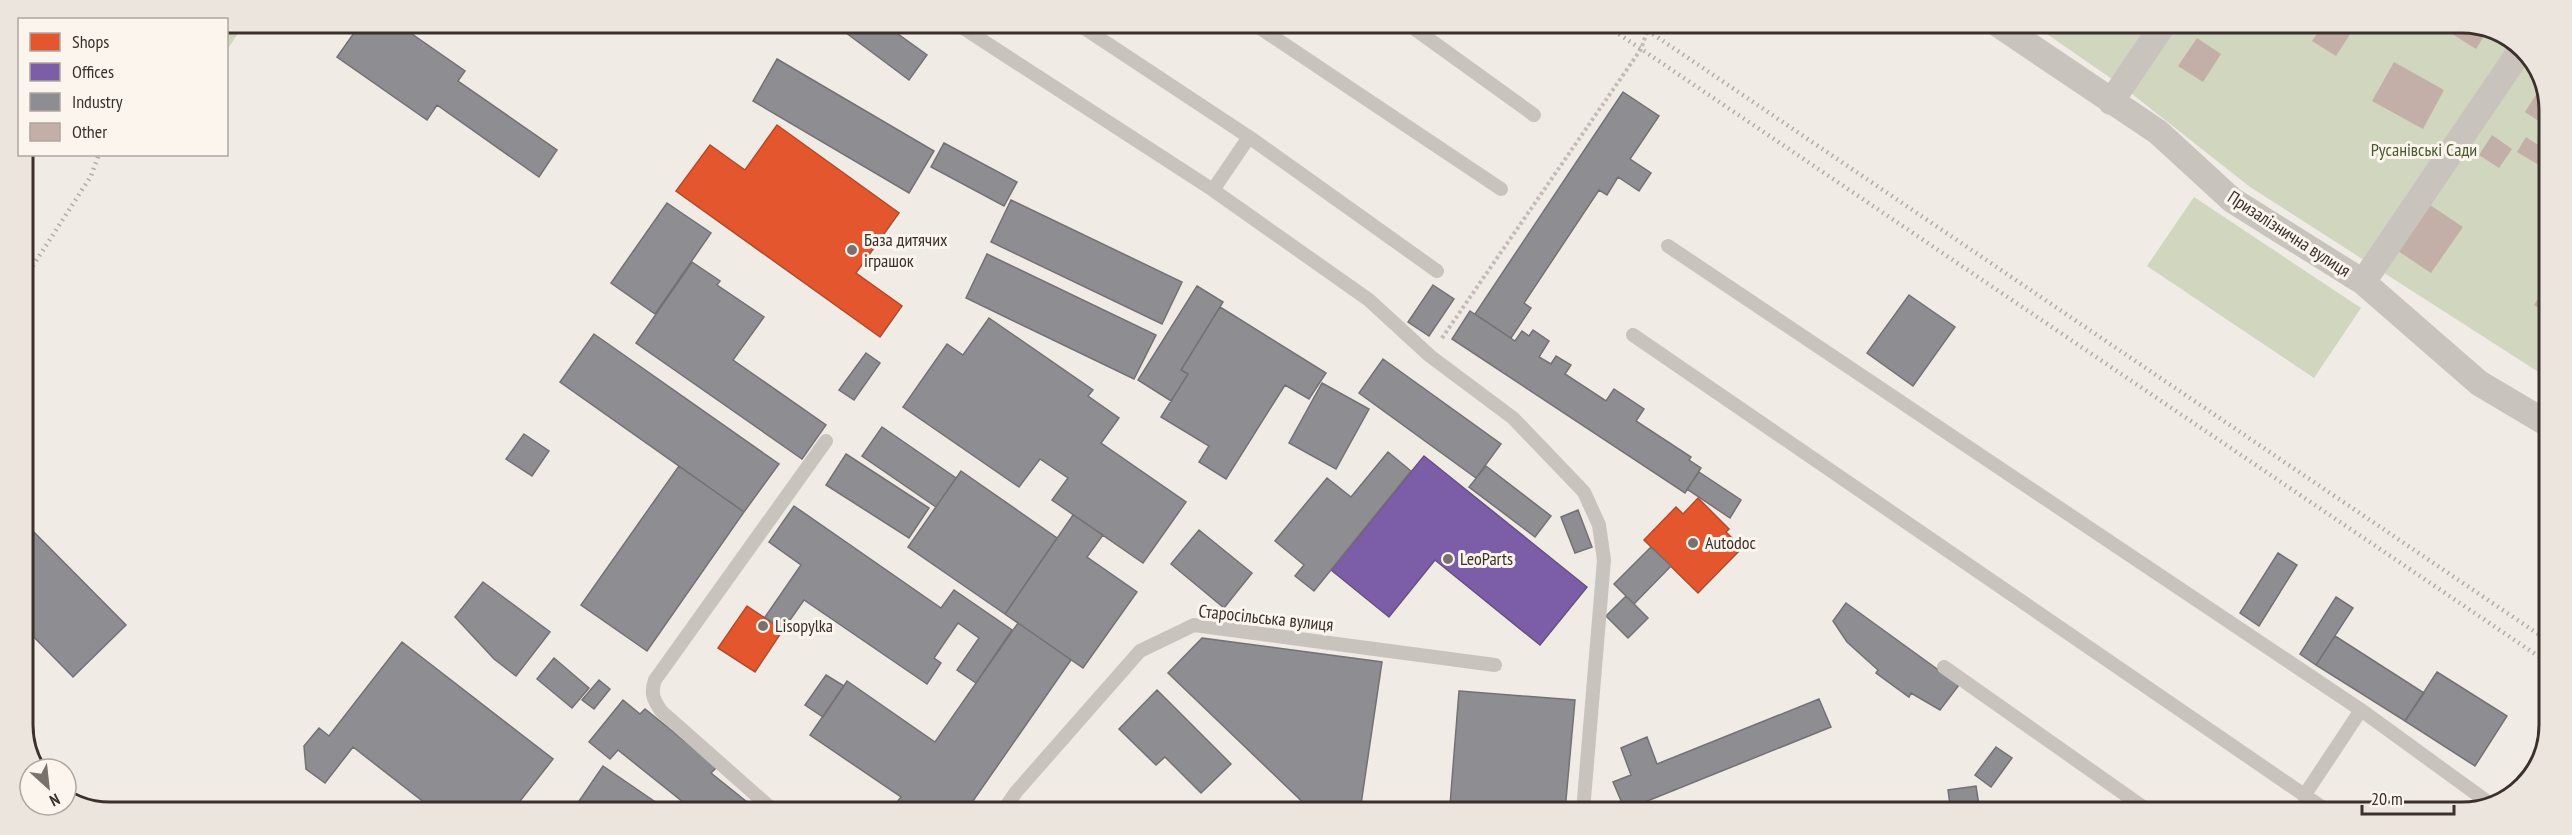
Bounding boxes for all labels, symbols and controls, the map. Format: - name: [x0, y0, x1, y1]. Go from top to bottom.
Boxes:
- legend: [18, 18, 228, 156]
- text: Shops: [72, 30, 109, 53]
- text: Offices: [72, 60, 114, 83]
- text: Industry: [72, 90, 123, 113]
- text: Other: [72, 120, 107, 143]
- park label: Русанівські Сади: [2371, 138, 2477, 161]
- street label: Призалізнична вулиця: [2224, 185, 2355, 282]
- place label: База дитячих іграшок: [864, 228, 948, 272]
- marker: База дитячих іграшок: [845, 243, 859, 257]
- place label: Autodoc: [1705, 531, 1756, 554]
- marker: Autodoc: [1686, 536, 1700, 550]
- place label: LeoParts: [1460, 547, 1513, 570]
- marker: LeoParts: [1441, 552, 1455, 566]
- street label: Старосільська вулиця: [1198, 599, 1335, 636]
- place label: Lisopylka: [775, 614, 833, 637]
- marker: Lisopylka: [756, 619, 770, 633]
- north arrow: [18, 757, 78, 817]
- scale bar: [2362, 778, 2454, 816]
- text: 20 m: [2371, 787, 2403, 810]
- text: N: [46, 789, 63, 811]

